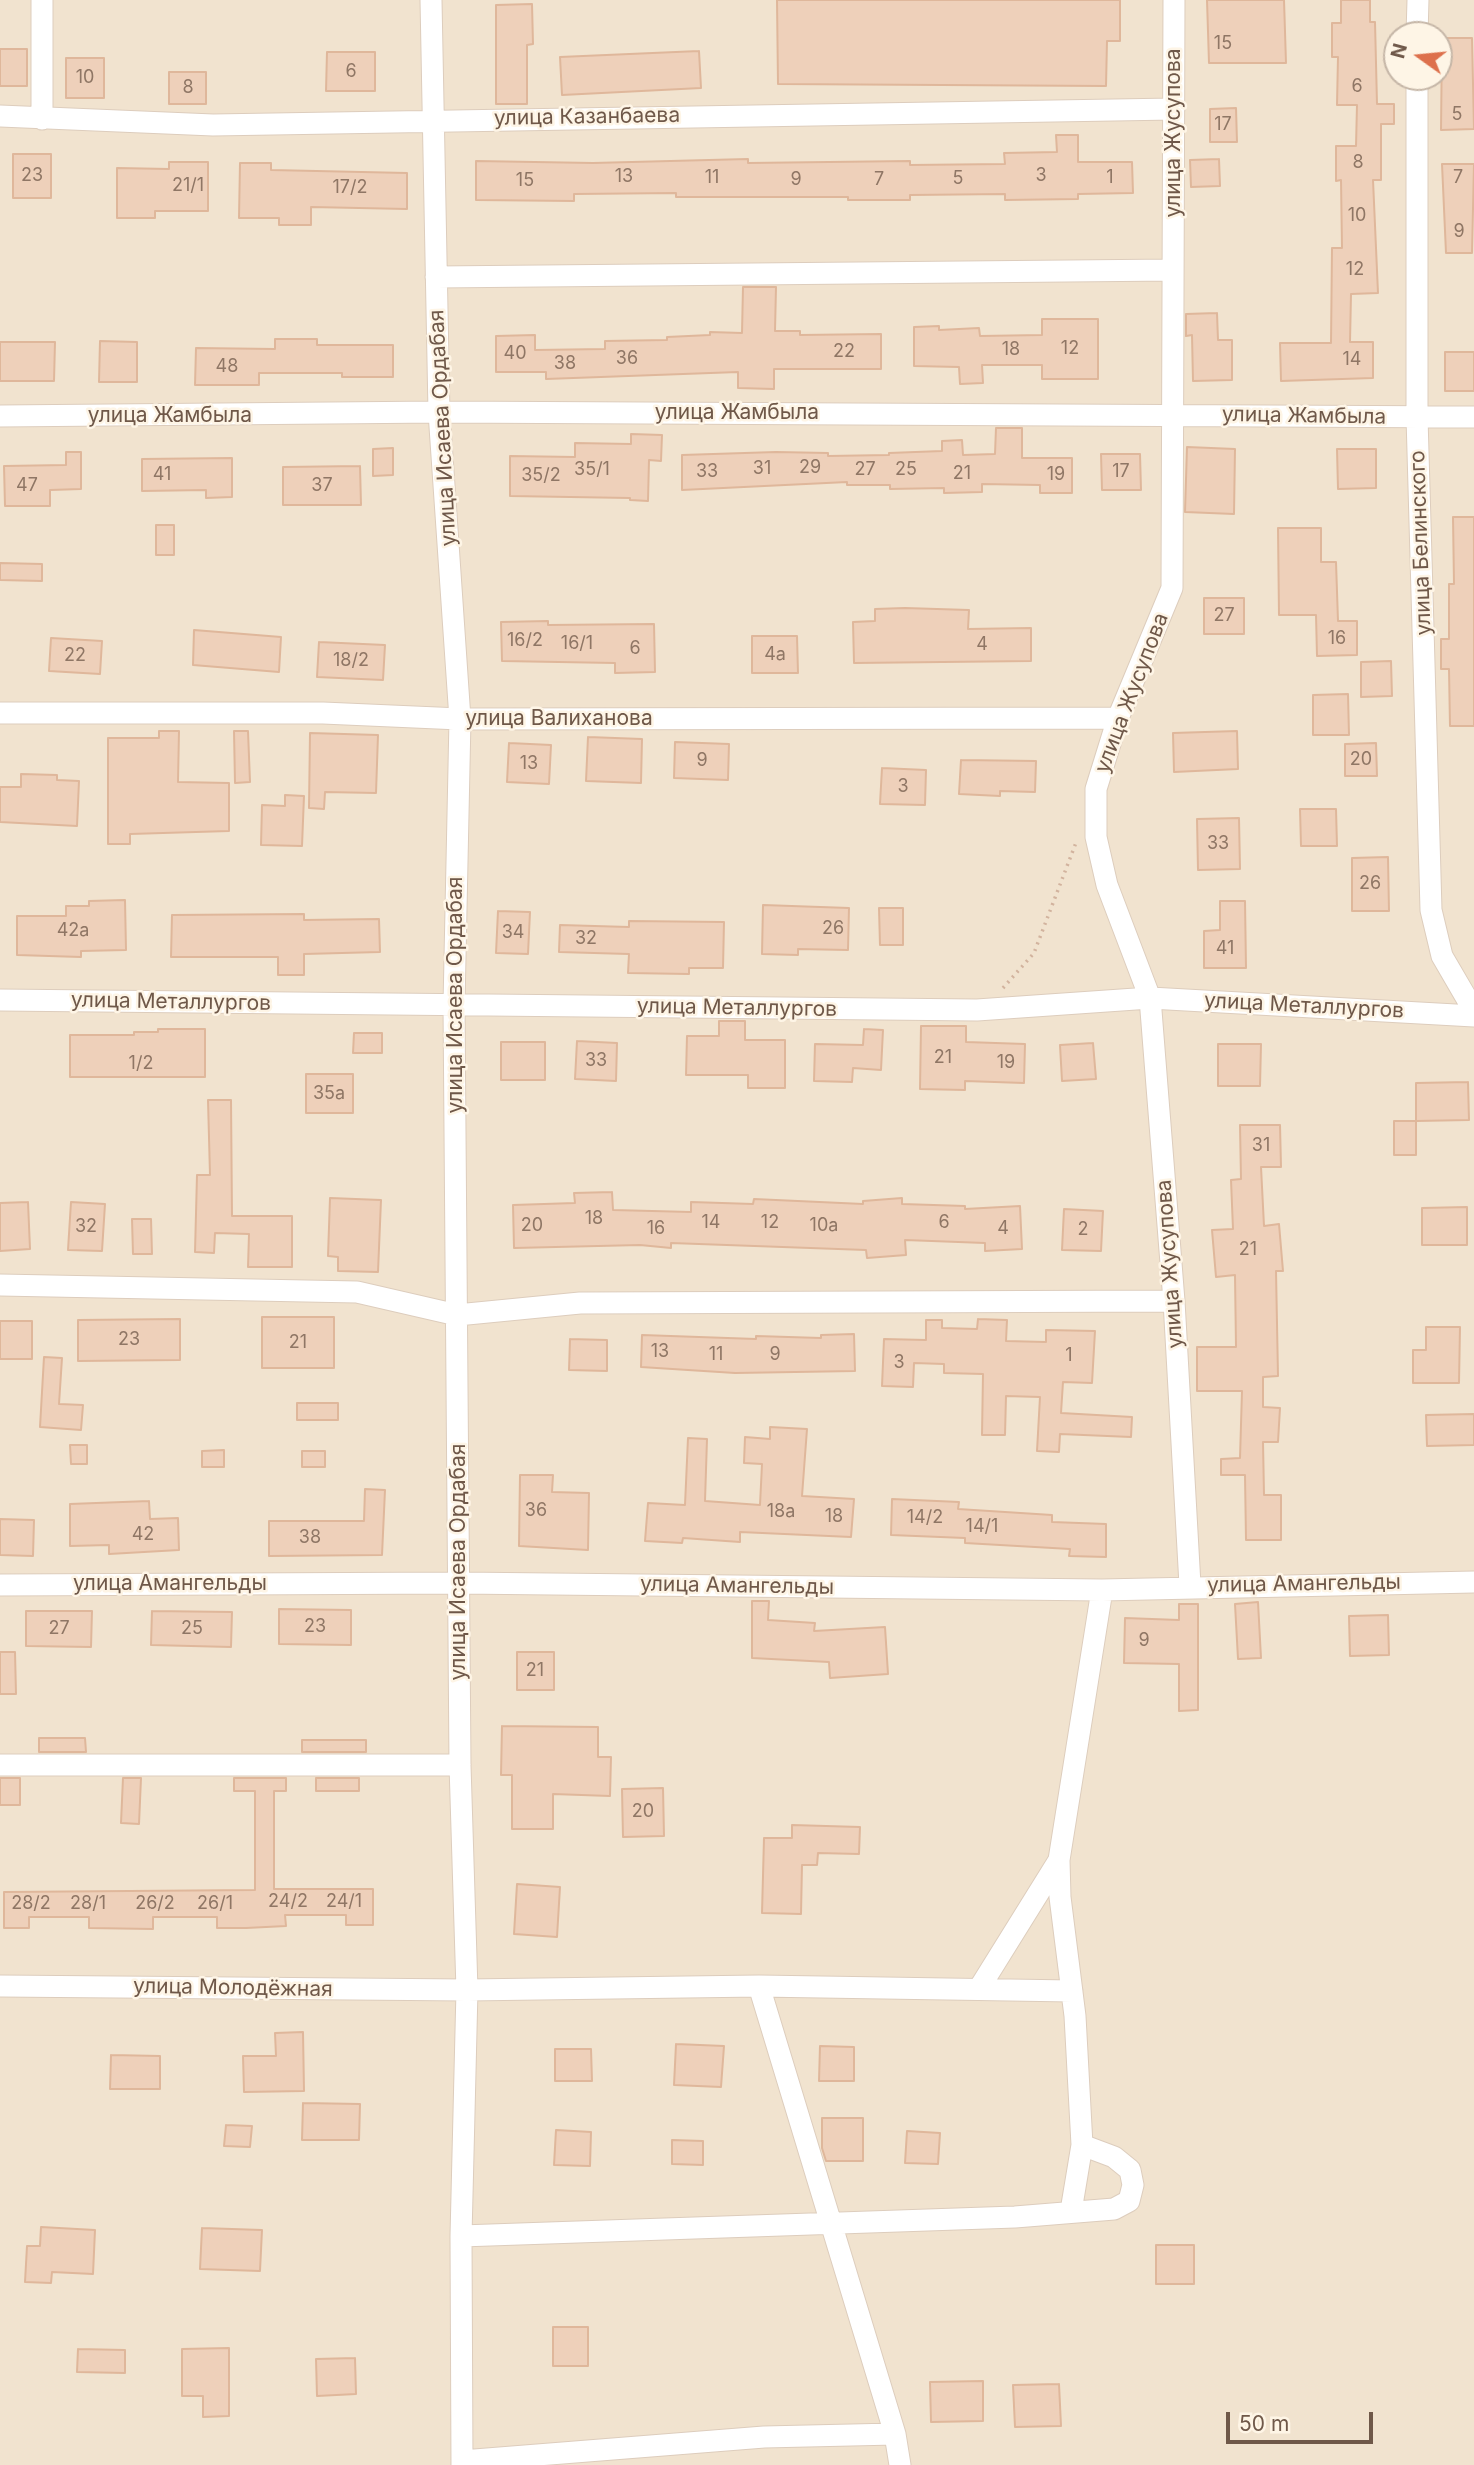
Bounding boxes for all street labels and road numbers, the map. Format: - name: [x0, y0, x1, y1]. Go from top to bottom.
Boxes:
- street label: улица Жусупова: [1161, 48, 1187, 218]
- street label: улица Казанбаева: [494, 103, 680, 131]
- street label: улица Исаева Ордабая: [424, 309, 462, 547]
- street label: улица Жамбыла: [655, 400, 819, 426]
- street label: улица Жамбыла: [1222, 402, 1386, 430]
- street label: улица Жамбыла: [88, 403, 252, 429]
- street label: улица Белинского: [1405, 450, 1437, 636]
- street label: улица Жусупова: [1090, 610, 1174, 776]
- street label: улица Валиханова: [465, 706, 653, 732]
- street label: улица Исаева Ордабая: [443, 877, 469, 1113]
- street label: улица Металлургов: [71, 988, 271, 1016]
- street label: улица Металлургов: [1203, 988, 1405, 1024]
- street label: улица Металлургов: [637, 994, 837, 1022]
- street label: улица Жусупова: [1152, 1179, 1188, 1349]
- street label: улица Исаева Ордабая: [446, 1444, 472, 1680]
- street label: улица Амангельды: [1207, 1570, 1401, 1598]
- street label: улица Амангельды: [73, 1571, 267, 1597]
- street label: улица Амангельды: [640, 1572, 834, 1600]
- street label: улица Молодёжная: [133, 1974, 333, 2002]

